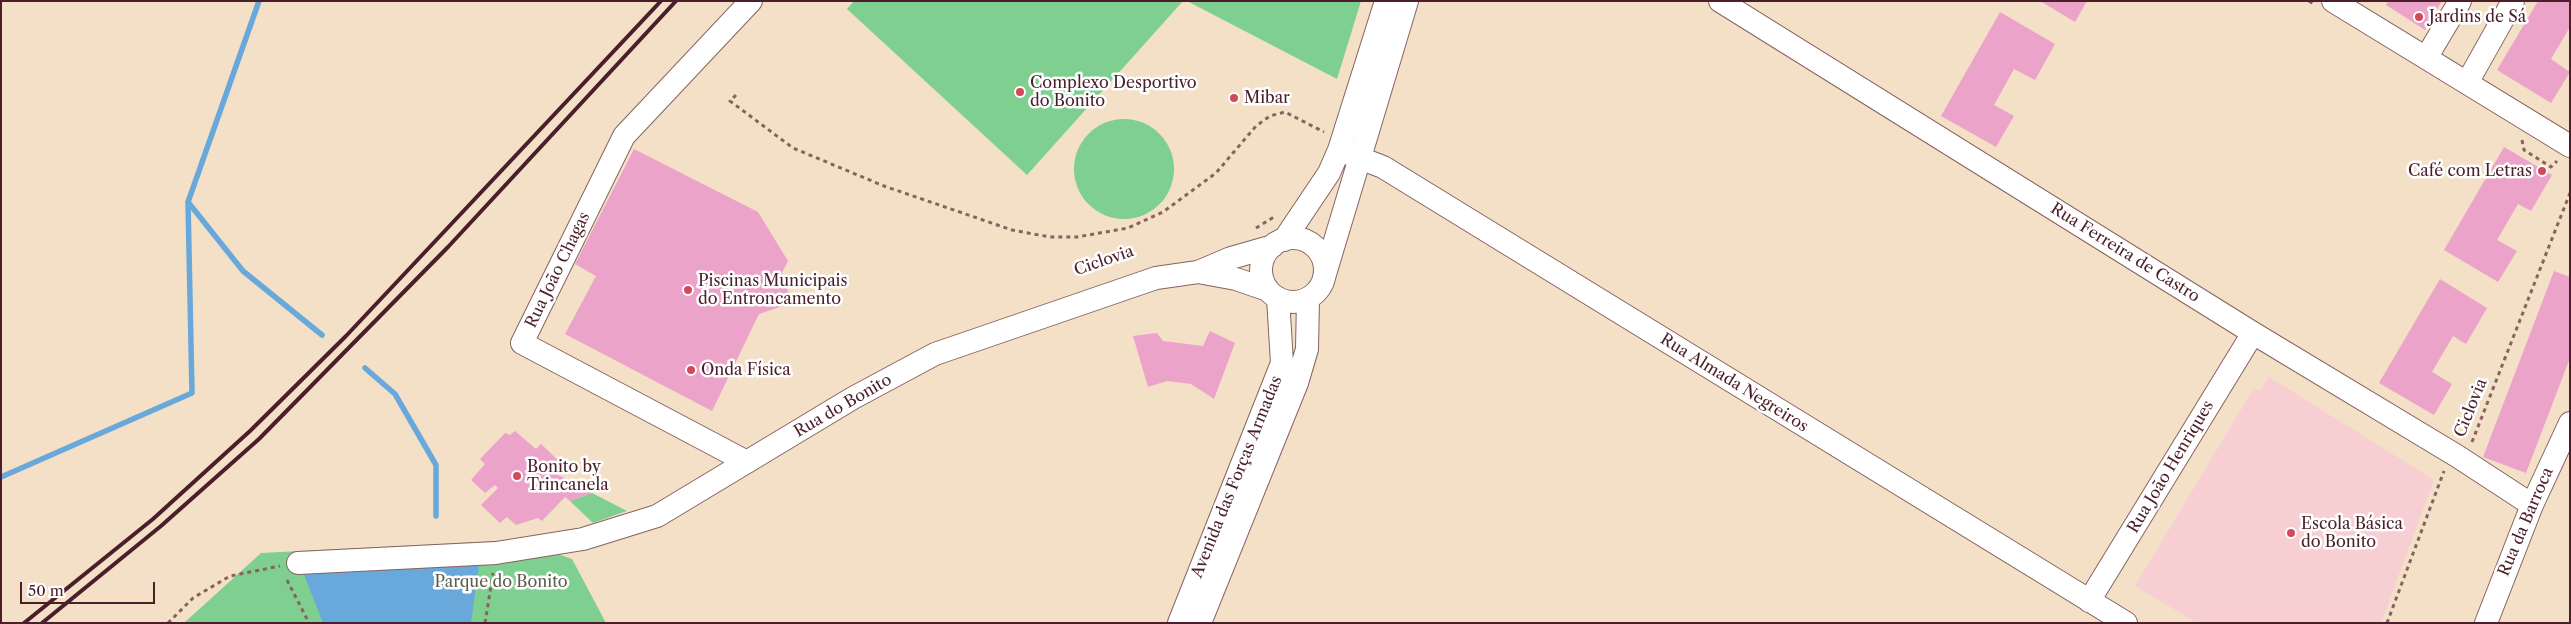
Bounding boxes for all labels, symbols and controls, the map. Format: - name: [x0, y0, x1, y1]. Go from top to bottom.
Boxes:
- place label: Jardins de Sá: [2429, 7, 2526, 27]
- marker: Jardins de Sá: [2413, 11, 2425, 23]
- place label: Complexo Desportivo do Bonito: [1030, 73, 1197, 111]
- marker: Complexo Desportivo do Bonito: [1014, 86, 1026, 98]
- place label: Mibar: [1244, 88, 1290, 108]
- marker: Mibar: [1228, 92, 1240, 104]
- place label: Café com Letras: [2408, 161, 2532, 181]
- marker: Café com Letras: [2536, 165, 2548, 177]
- street label: Rua Ferreira de Castro: [2047, 199, 2203, 307]
- street label: Rua João Chagas: [522, 209, 594, 331]
- street label: Ciclovia: [1072, 242, 1136, 280]
- place label: Piscinas Municipais do Entroncamento: [698, 271, 847, 309]
- marker: Piscinas Municipais do Entroncamento: [682, 284, 694, 296]
- street label: Rua Almada Negreiros: [1657, 330, 1811, 436]
- place label: Onda Física: [701, 360, 791, 380]
- marker: Onda Física: [685, 364, 697, 376]
- street label: Rua do Bonito: [791, 370, 895, 442]
- street label: Avenida das Forças Armadas: [1188, 373, 1286, 581]
- street label: Ciclovia: [2451, 376, 2491, 440]
- street label: Rua João Henriques: [2124, 397, 2218, 537]
- place label: Bonito by Trincanela: [527, 457, 609, 495]
- street label: Rua da Barroca: [2494, 465, 2558, 579]
- marker: Bonito by Trincanela: [511, 470, 523, 482]
- place label: Escola Básica do Bonito: [2301, 514, 2403, 552]
- marker: Escola Básica do Bonito: [2285, 527, 2297, 539]
- scale bar: [22, 572, 158, 604]
- park label: Parque do Bonito: [434, 572, 568, 592]
- text: 50 m: [28, 581, 64, 600]

